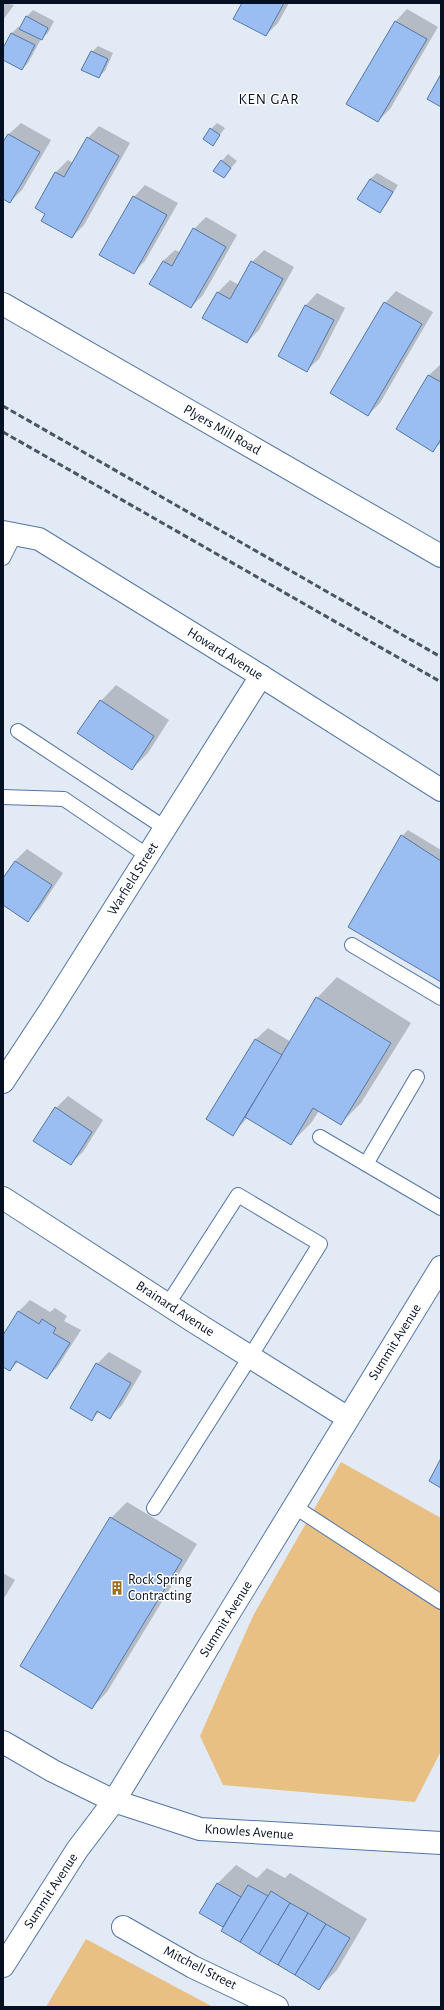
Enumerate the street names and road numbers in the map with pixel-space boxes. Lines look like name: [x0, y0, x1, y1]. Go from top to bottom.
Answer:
street label: Plyers Mill Road: [181, 402, 263, 458]
street label: Howard Avenue: [185, 625, 265, 683]
street label: Warfield Street: [105, 840, 161, 918]
street label: Brainard Avenue: [133, 1279, 217, 1339]
street label: Summit Avenue: [366, 1301, 424, 1383]
street label: Summit Avenue: [197, 1578, 255, 1660]
street label: Knowles Avenue: [204, 1822, 294, 1842]
street label: Summit Avenue: [21, 1851, 81, 1931]
street label: Mitchell Street: [161, 1944, 239, 1993]

